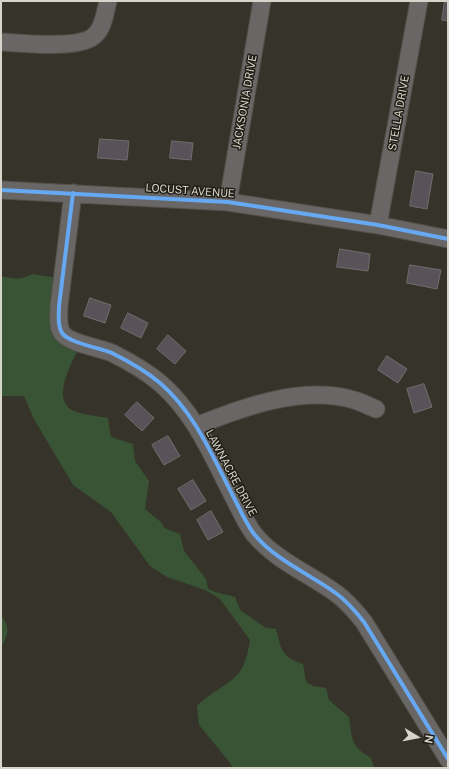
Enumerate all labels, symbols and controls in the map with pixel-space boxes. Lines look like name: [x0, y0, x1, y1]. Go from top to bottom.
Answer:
street label: JACKSONIA DRIVE: [230, 54, 260, 150]
street label: STELLA DRIVE: [386, 74, 412, 152]
street label: LOCUST AVENUE: [145, 181, 235, 201]
street label: LAWNACRE DRIVE: [203, 427, 259, 519]
north arrow: [397, 717, 437, 757]
text: N: [422, 734, 435, 744]

